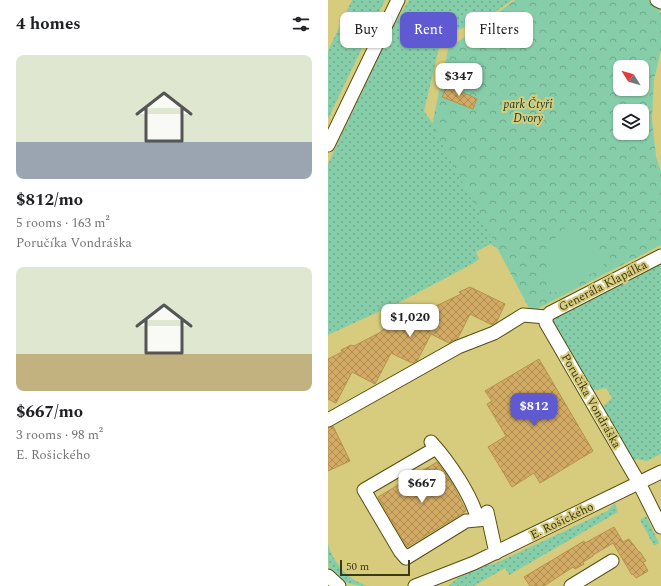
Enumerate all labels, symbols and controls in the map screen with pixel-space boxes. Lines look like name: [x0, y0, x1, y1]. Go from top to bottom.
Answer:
text: 4 homes: [16, 11, 81, 37]
chip: Buy: [340, 12, 392, 48]
chip: Rent: [400, 12, 457, 48]
chip: Filters: [465, 12, 533, 48]
icon: filters: [290, 13, 312, 35]
north arrow: [613, 60, 649, 96]
map controls: [613, 60, 649, 140]
pin: $347: [435, 63, 483, 97]
text: $347: [444, 66, 474, 86]
icon: home: [128, 81, 200, 153]
park label: park Čtyři Dvory: [502, 95, 553, 128]
button: layers: [613, 104, 649, 140]
text: $812/mo: [16, 187, 83, 213]
text: 5 rooms · 163 m²: [16, 213, 110, 233]
text: Poručíka Vondráška: [16, 233, 132, 253]
street label: Generála Klapálka: [555, 255, 651, 317]
icon: home: [128, 293, 200, 365]
pin: $1,020: [377, 304, 443, 338]
text: $1,020: [390, 307, 430, 327]
street label: Poručíka Vondráška: [556, 350, 626, 452]
pin: $812: [510, 393, 558, 427]
text: $812: [519, 396, 549, 416]
text: $667/mo: [16, 399, 83, 425]
text: 3 rooms · 98 m²: [16, 425, 103, 445]
text: E. Rošického: [16, 445, 90, 465]
pin: $667: [398, 470, 446, 504]
text: $667: [407, 473, 437, 493]
street label: E. Rošického: [527, 497, 597, 545]
scale bar: [340, 558, 410, 577]
text: 50 m: [346, 558, 369, 575]

